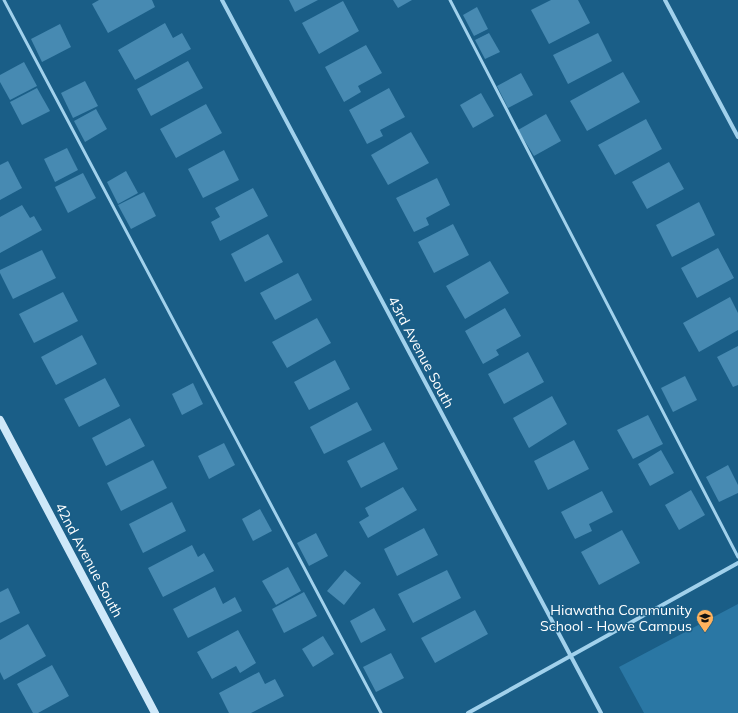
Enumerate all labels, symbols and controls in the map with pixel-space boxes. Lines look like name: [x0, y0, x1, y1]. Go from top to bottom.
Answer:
street label: 43rd Avenue South: [384, 293, 458, 411]
street label: 42nd Avenue South: [51, 500, 127, 620]
place label: Hiawatha Community School - Howe Campus: [540, 601, 693, 635]
school or university icon: Hiawatha Community School - Howe Campus: [695, 608, 715, 633]

